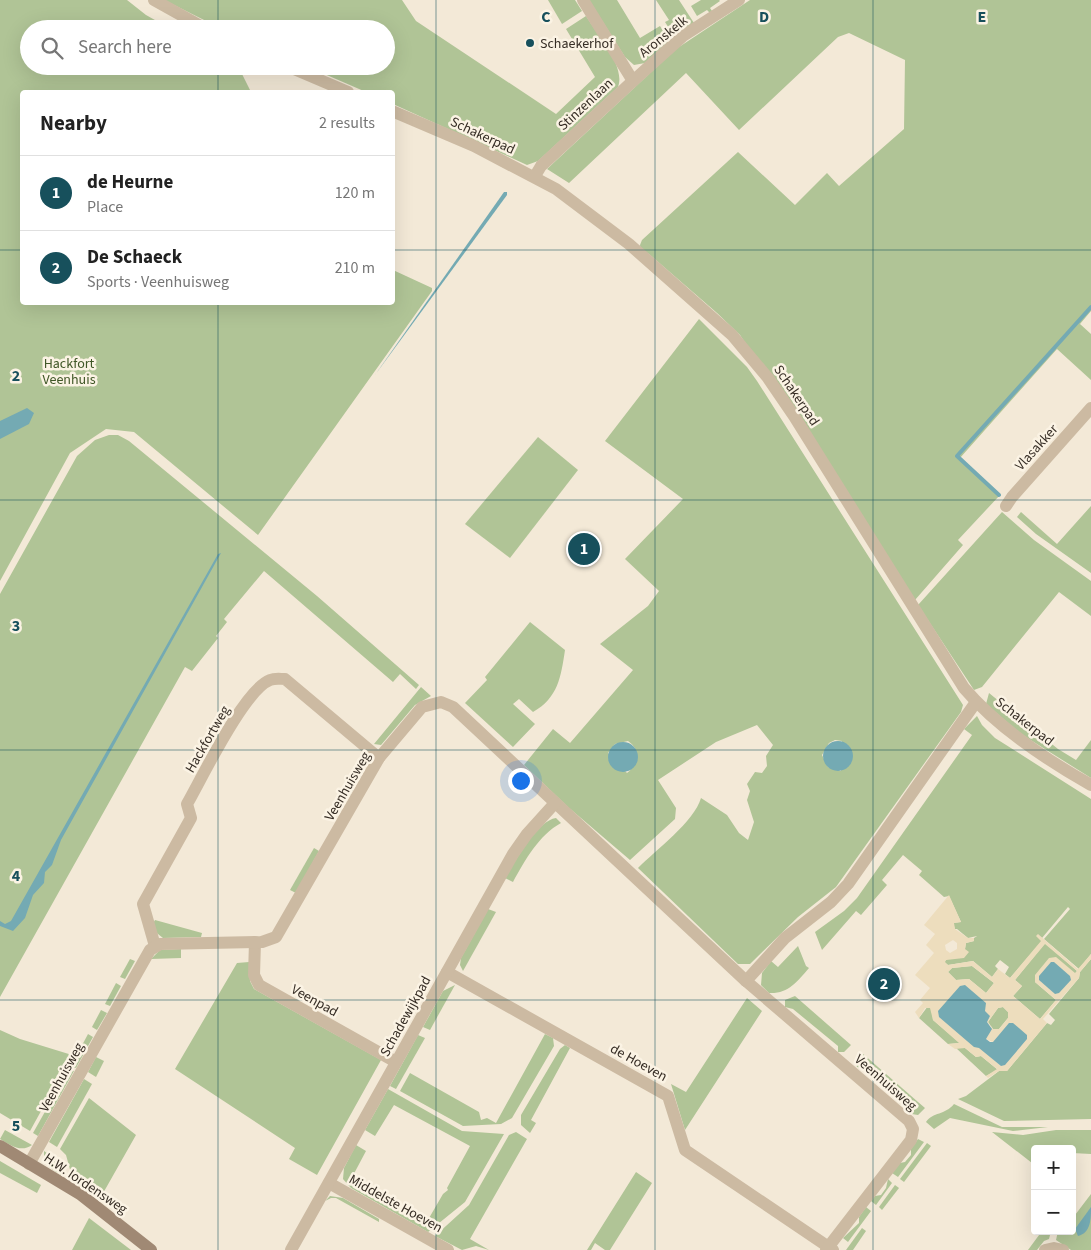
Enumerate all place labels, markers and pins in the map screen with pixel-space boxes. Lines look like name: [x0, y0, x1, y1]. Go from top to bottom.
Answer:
place label: Schaekerhof: [540, 34, 614, 54]
marker: Schaekerhof: [524, 37, 536, 49]
pin: 1: [568, 530, 600, 568]
pin: 2: [868, 965, 900, 1003]

